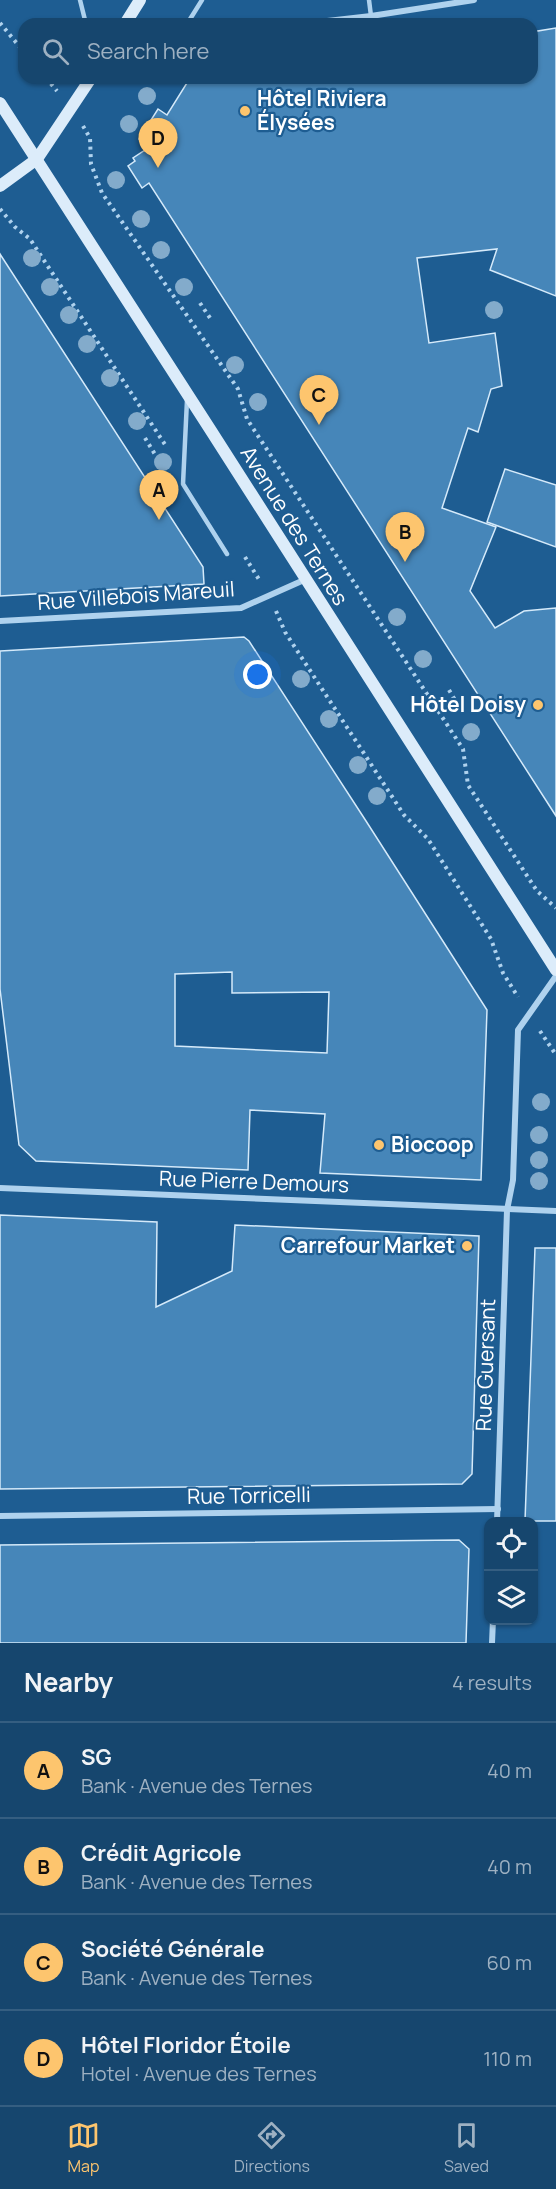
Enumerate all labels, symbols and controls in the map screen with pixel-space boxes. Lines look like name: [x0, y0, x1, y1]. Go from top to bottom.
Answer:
search box: [18, 18, 538, 84]
icon: search: [39, 35, 72, 68]
text: Search here: [87, 36, 209, 66]
place label: Hôtel Riviera Élysées: [257, 84, 387, 136]
marker: Hôtel Riviera Élysées: [238, 104, 252, 118]
pin: D: [138, 118, 178, 168]
pin: C: [300, 376, 338, 425]
street label: Avenue des Ternes: [235, 441, 355, 610]
pin: A: [140, 470, 178, 520]
pin: B: [386, 512, 424, 562]
street label: Rue Villebois Mareuil: [36, 574, 235, 616]
your location: [243, 660, 272, 689]
place label: Hôtel Doisy: [410, 690, 526, 718]
marker: Hôtel Doisy: [531, 698, 545, 712]
place label: Biocoop: [391, 1130, 474, 1158]
marker: Biocoop: [372, 1138, 386, 1152]
street label: Rue Pierre Demours: [158, 1164, 350, 1198]
place label: Carrefour Market: [281, 1231, 455, 1259]
marker: Carrefour Market: [460, 1239, 474, 1253]
street label: Rue Guersant: [469, 1298, 501, 1432]
street label: Rue Torricelli: [187, 1480, 311, 1510]
map controls: [484, 1517, 538, 1625]
button: locate: [484, 1517, 538, 1571]
button: layers: [484, 1571, 538, 1625]
text: Nearby: [24, 1664, 113, 1700]
text: 4 results: [452, 1669, 532, 1696]
text: SG: [81, 1742, 112, 1772]
text: A: [37, 1757, 50, 1784]
text: 40 m: [487, 1757, 532, 1784]
text: Bank · Avenue des Ternes: [81, 1772, 312, 1799]
text: Crédit Agricole: [81, 1838, 242, 1868]
text: B: [37, 1853, 50, 1880]
text: 40 m: [487, 1853, 532, 1880]
text: Bank · Avenue des Ternes: [81, 1868, 312, 1895]
text: Société Générale: [81, 1934, 265, 1964]
text: C: [36, 1949, 51, 1976]
text: 60 m: [486, 1949, 532, 1976]
text: Bank · Avenue des Ternes: [81, 1964, 312, 1991]
text: Hôtel Floridor Étoile: [81, 2030, 291, 2060]
text: D: [36, 2045, 51, 2072]
text: 110 m: [483, 2045, 532, 2072]
text: Hotel · Avenue des Ternes: [81, 2060, 317, 2087]
tab: Map: [67, 2119, 100, 2177]
tab: Directions: [234, 2119, 310, 2177]
tab: Saved: [444, 2119, 489, 2177]

